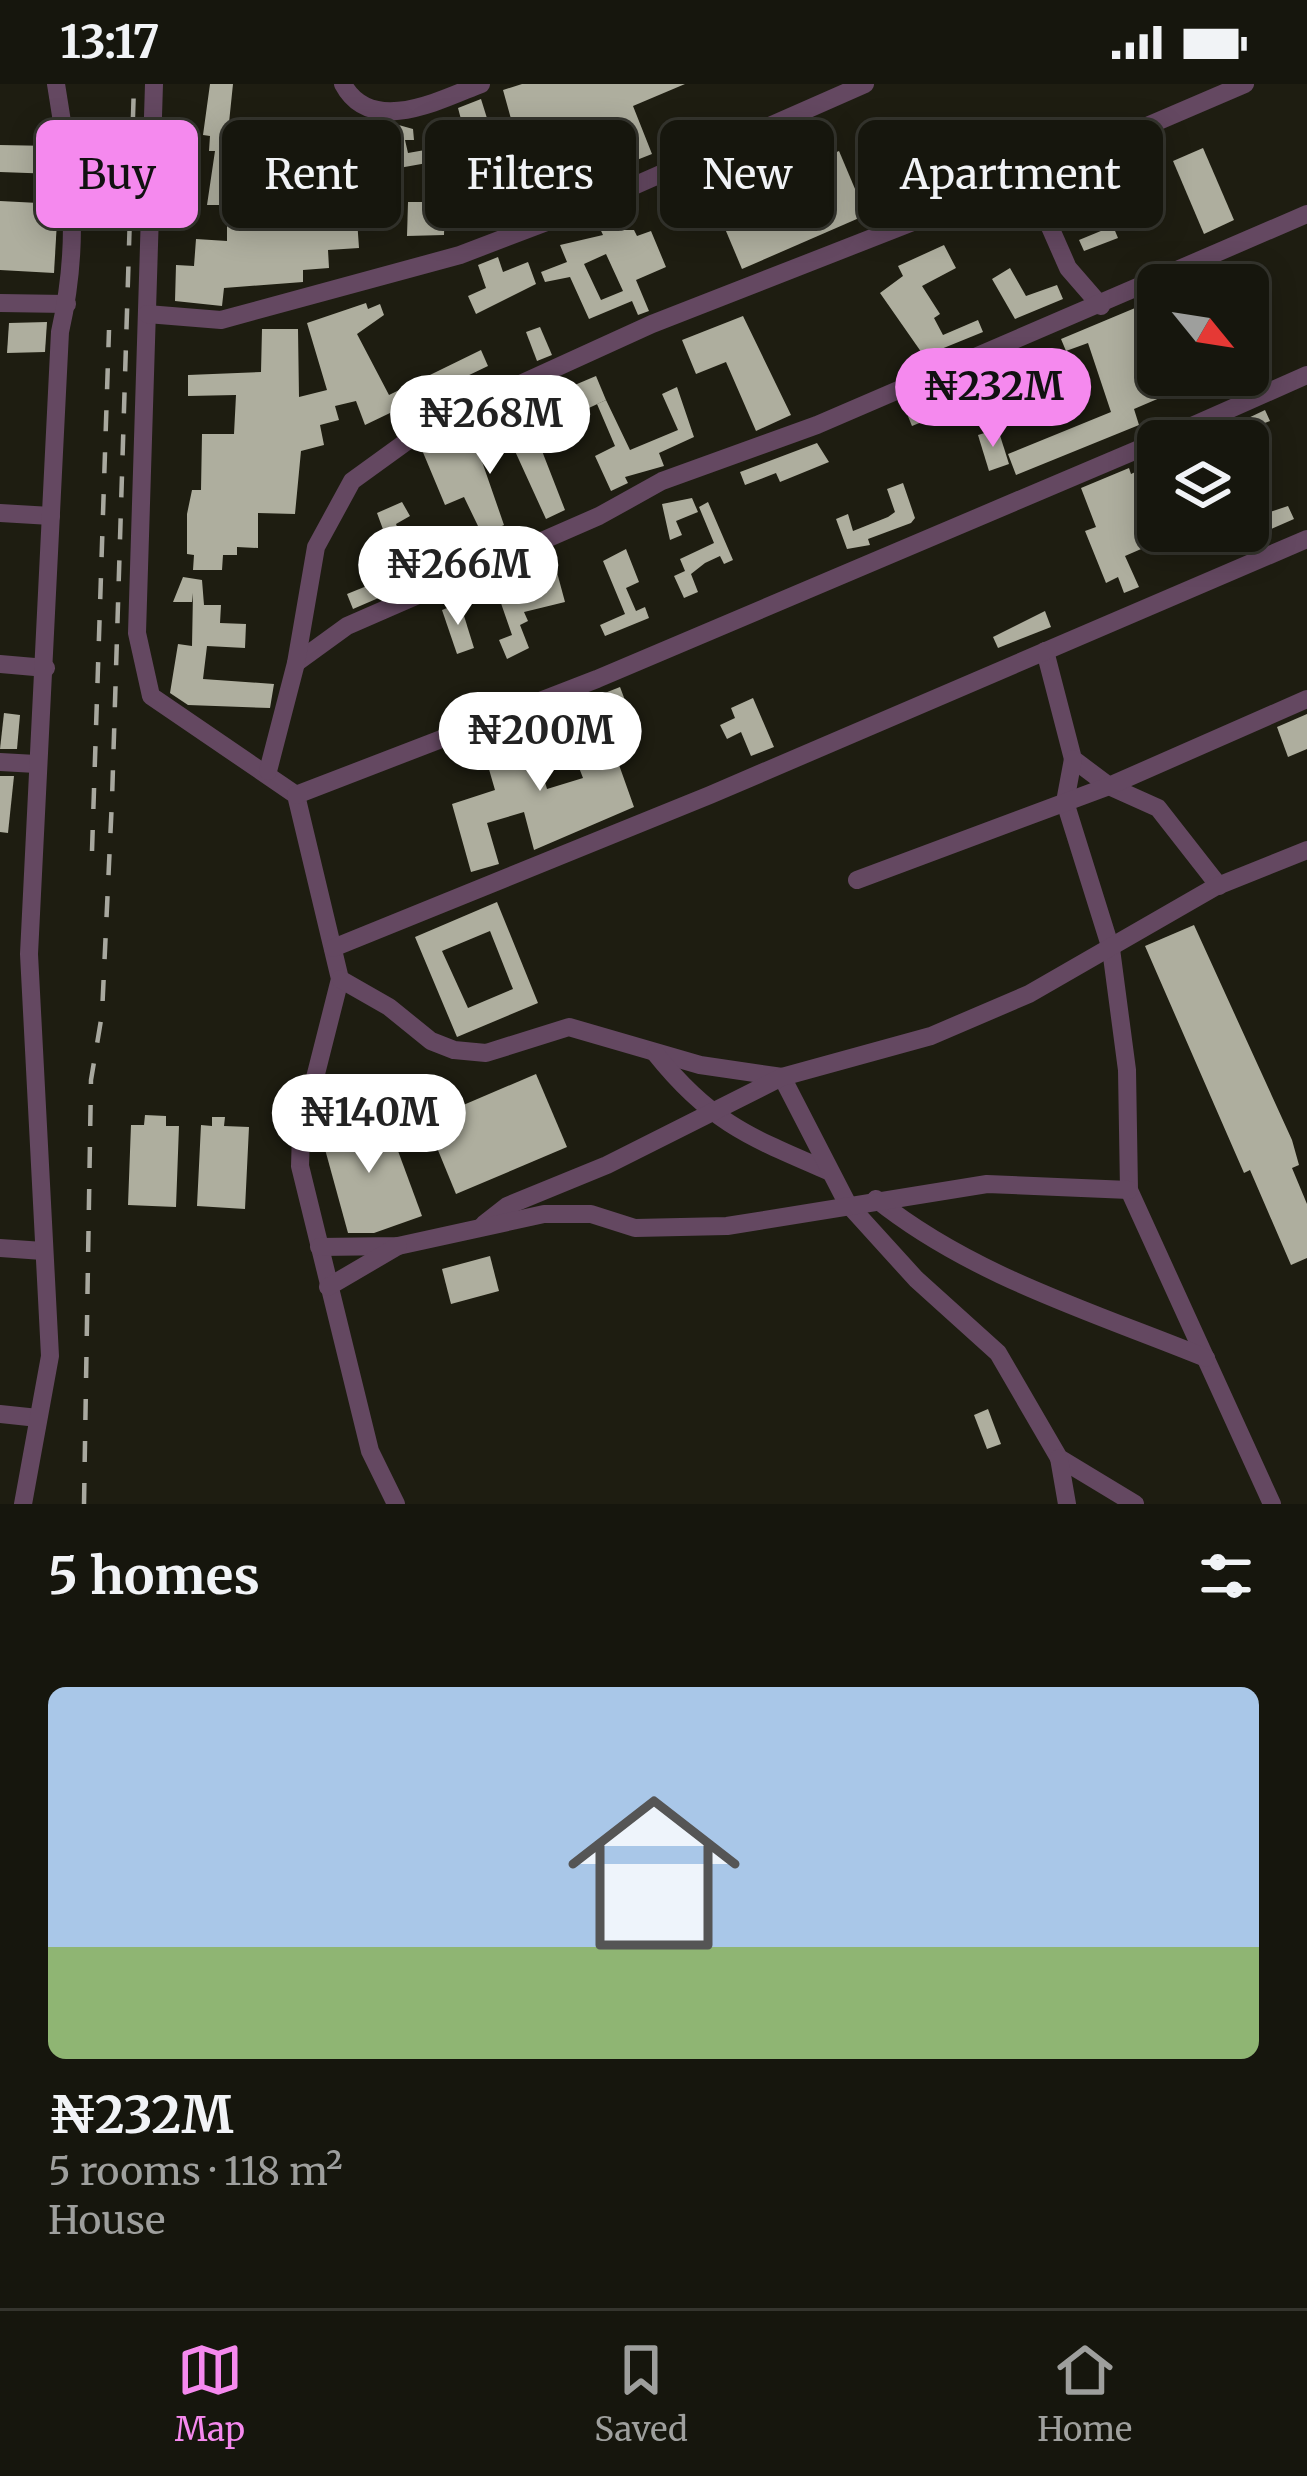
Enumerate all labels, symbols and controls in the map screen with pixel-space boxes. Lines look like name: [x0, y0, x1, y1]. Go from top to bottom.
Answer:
text: 13:17: [60, 14, 159, 70]
chip: Buy: [36, 120, 198, 228]
chip: Rent: [222, 120, 401, 228]
chip: Filters: [425, 120, 636, 228]
chip: New: [660, 120, 834, 228]
chip: Apartment: [858, 120, 1163, 228]
north arrow: [1137, 264, 1269, 396]
map controls: [1137, 264, 1269, 552]
pin: ₦232M: [909, 348, 1077, 450]
text: ₦232M: [922, 362, 1064, 411]
pin: ₦268M: [406, 375, 574, 477]
text: ₦268M: [417, 389, 563, 438]
button: layers: [1137, 420, 1269, 552]
pin: ₦266M: [374, 526, 542, 628]
text: ₦266M: [385, 540, 531, 589]
pin: ₦200M: [456, 692, 624, 794]
text: ₦200M: [466, 706, 614, 755]
pin: ₦140M: [285, 1074, 453, 1176]
text: ₦140M: [299, 1088, 439, 1137]
icon: filters: [1193, 1543, 1259, 1609]
text: 5 homes: [48, 1544, 260, 1608]
icon: home: [546, 1765, 762, 1981]
text: ₦232M: [48, 2083, 233, 2147]
text: 5 rooms · 118 m²: [48, 2147, 343, 2196]
text: House: [48, 2196, 165, 2245]
tab: Map: [175, 2337, 245, 2450]
tab: Saved: [594, 2337, 688, 2450]
tab: Home: [1037, 2337, 1132, 2450]

